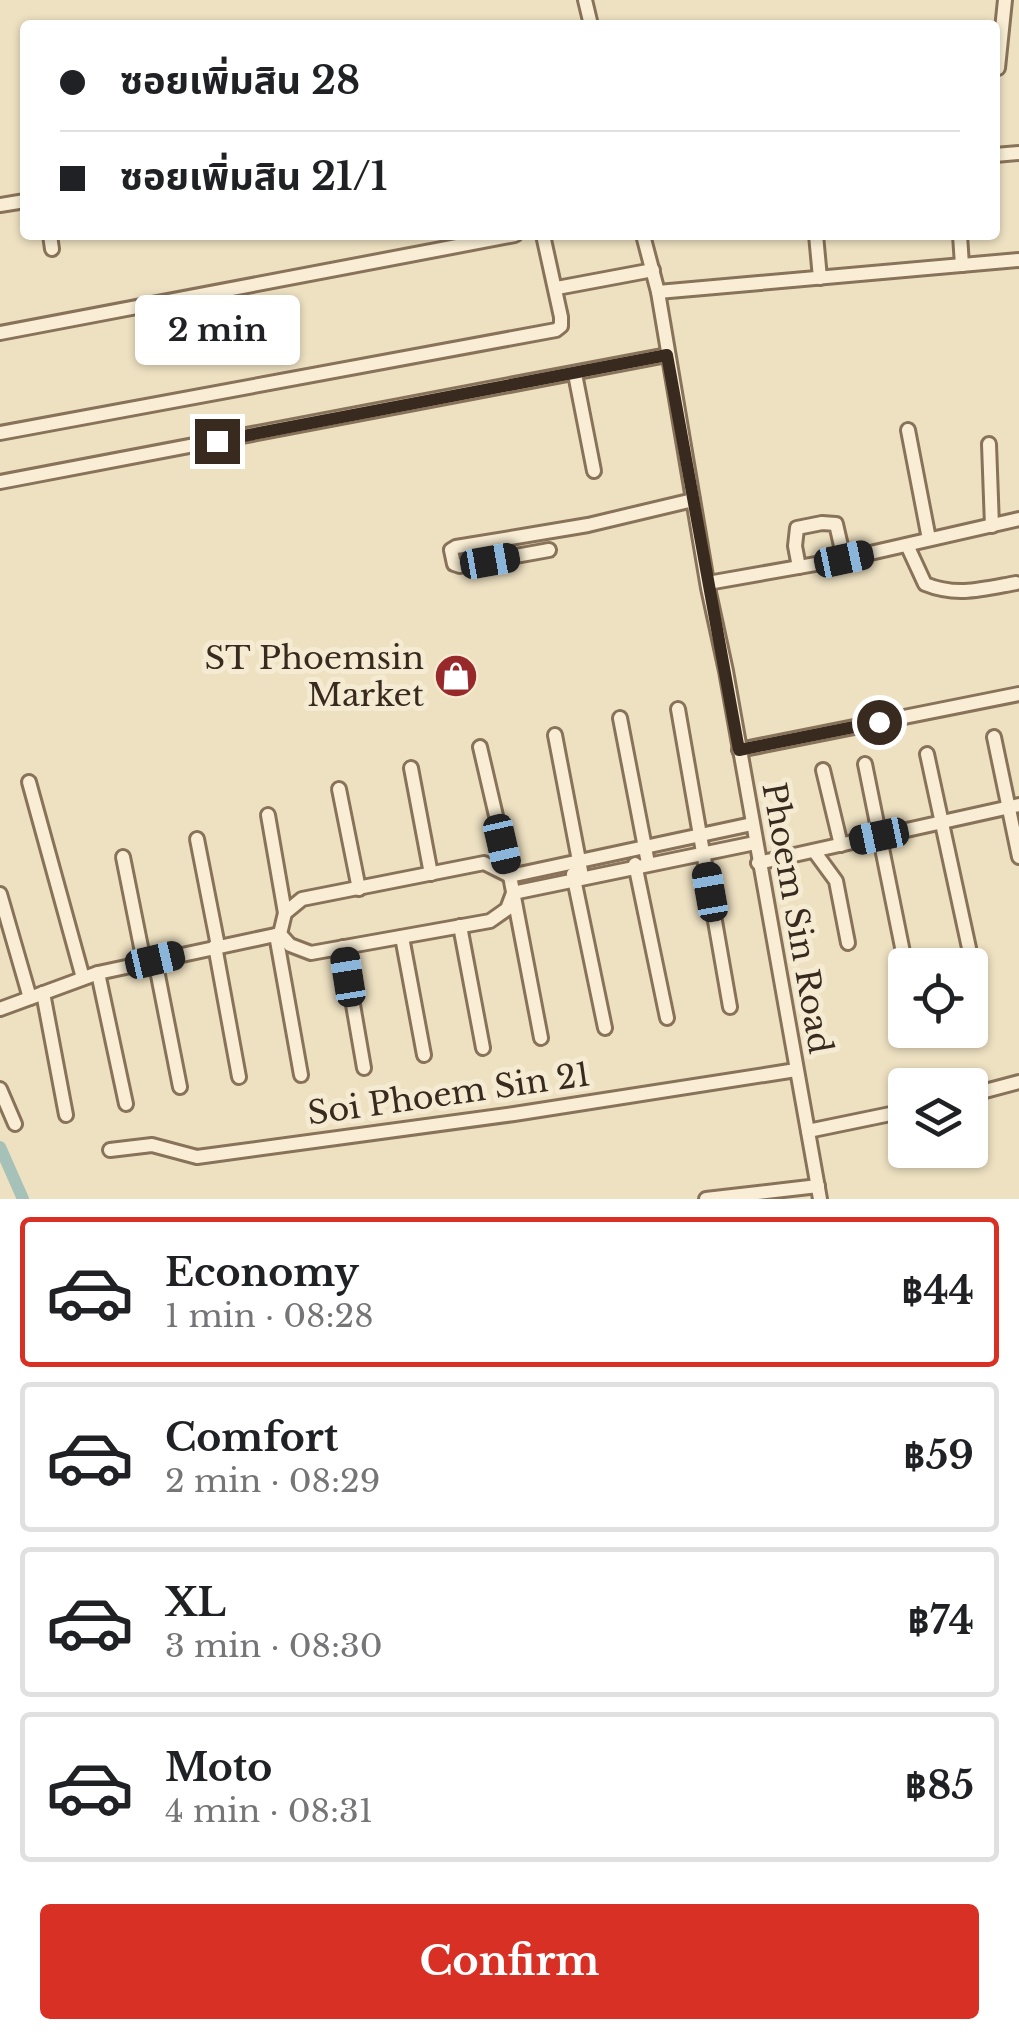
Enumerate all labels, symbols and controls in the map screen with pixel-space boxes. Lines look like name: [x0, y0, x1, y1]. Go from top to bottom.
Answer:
text: ซอยเพิ่มสิน 28: [120, 57, 360, 104]
text: ซอยเพิ่มสิน 21/1: [120, 153, 387, 200]
callout: 2 min: [134, 296, 300, 366]
text: 2 min: [168, 310, 267, 350]
route end: [195, 419, 240, 464]
car: [812, 538, 876, 580]
car: [458, 541, 522, 581]
place label: ST Phoemsin Market: [205, 638, 424, 715]
shop icon: ST Phoemsin Market: [433, 653, 479, 699]
route start: [857, 700, 902, 745]
street label: Phoem Sin Road: [753, 779, 841, 1057]
car: [481, 811, 523, 877]
car: [847, 815, 911, 857]
car: [690, 860, 730, 924]
car: [122, 939, 188, 981]
car: [328, 945, 368, 1009]
map controls: [888, 948, 988, 1168]
button: locate: [888, 948, 988, 1048]
street label: Soi Phoem Sin 21: [305, 1054, 593, 1134]
button: layers: [888, 1068, 988, 1168]
icon: car: [45, 1247, 135, 1337]
text: Economy: [165, 1249, 359, 1296]
text: ฿44: [901, 1267, 974, 1314]
text: 1 min · 08:28: [165, 1296, 374, 1336]
icon: car: [45, 1412, 135, 1502]
text: Comfort: [165, 1414, 338, 1461]
text: ฿59: [904, 1432, 974, 1479]
text: 2 min · 08:29: [165, 1461, 380, 1501]
icon: car: [45, 1577, 135, 1667]
text: XL: [165, 1579, 226, 1626]
text: ฿74: [908, 1597, 974, 1644]
text: 3 min · 08:30: [165, 1626, 383, 1666]
icon: car: [45, 1742, 135, 1832]
text: Moto: [165, 1744, 272, 1791]
text: ฿85: [905, 1762, 974, 1809]
text: 4 min · 08:31: [165, 1791, 373, 1831]
button: Confirm: [40, 1904, 979, 2019]

